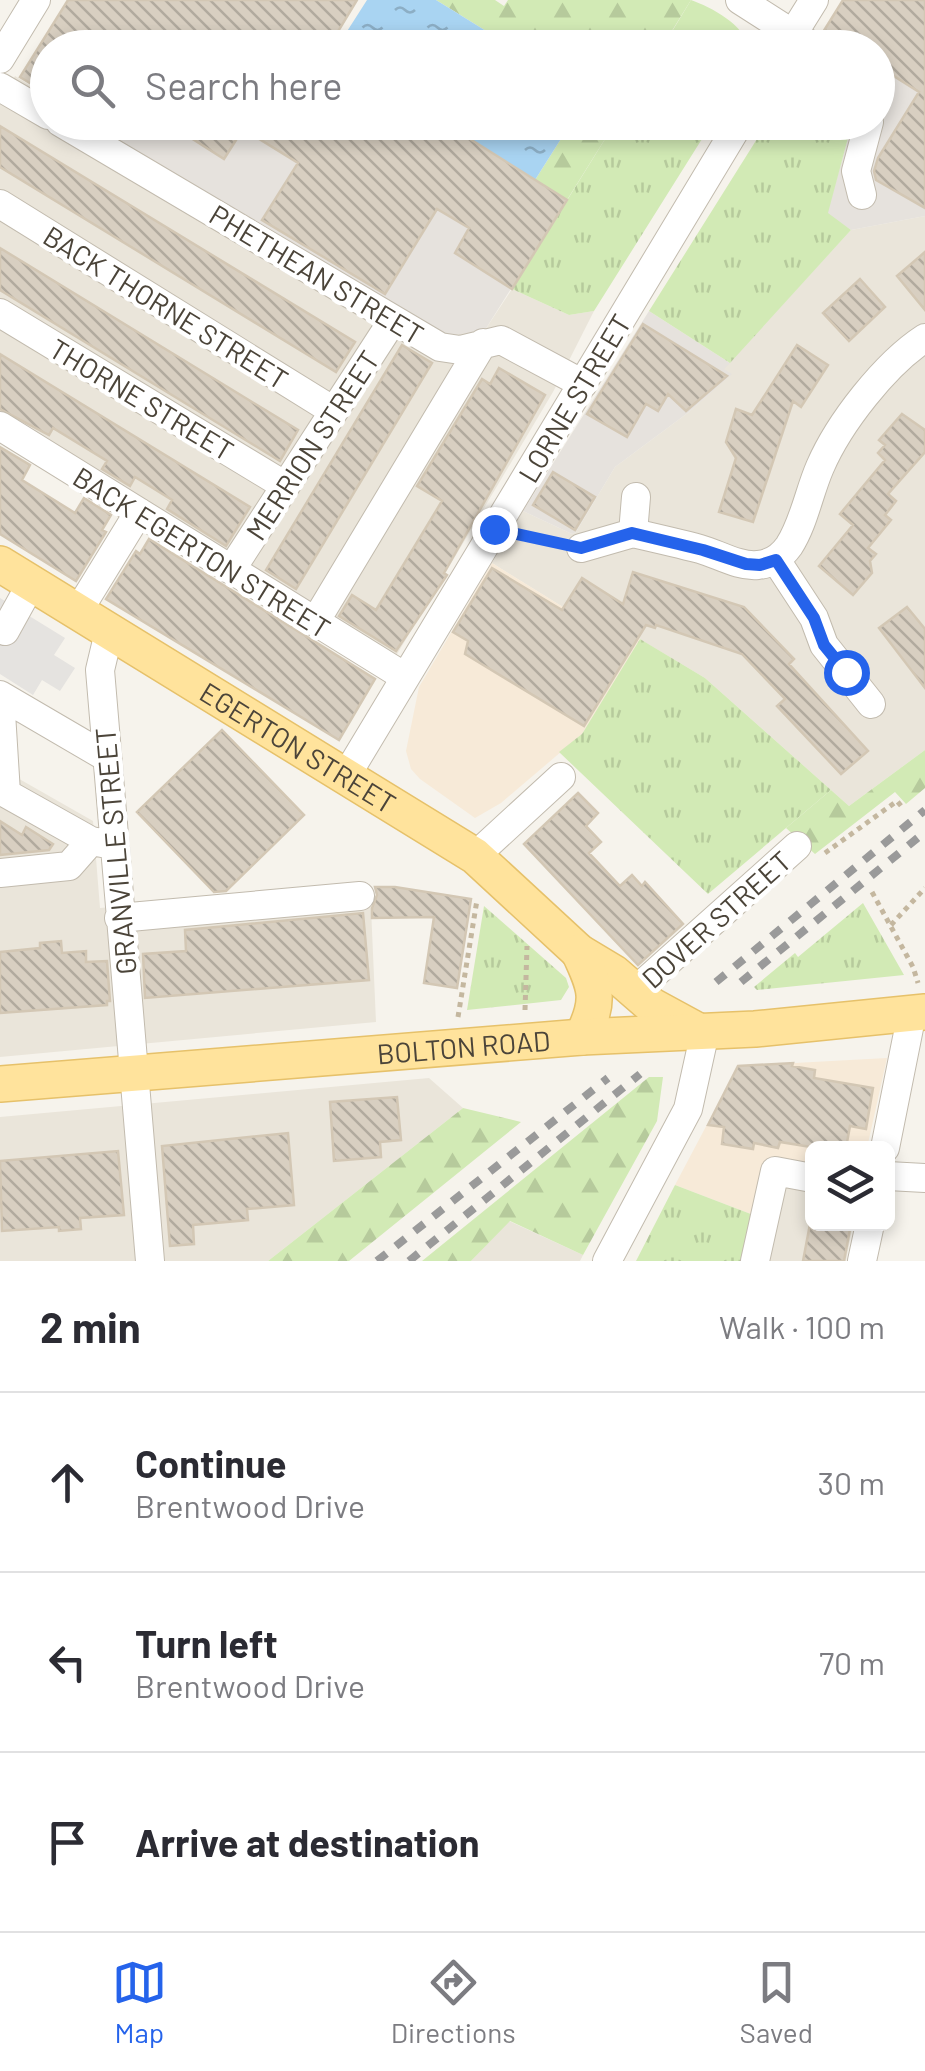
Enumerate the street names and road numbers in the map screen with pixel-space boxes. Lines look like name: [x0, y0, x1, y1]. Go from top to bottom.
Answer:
street label: PHETHEAN STREET: [204, 197, 430, 351]
street label: BACK THORNE STREET: [38, 218, 294, 396]
street label: LORNE STREET: [510, 308, 638, 488]
street label: THORNE STREET: [44, 331, 240, 467]
street label: MERRION STREET: [238, 344, 386, 546]
street label: BACK EGERTON STREET: [67, 459, 337, 645]
street label: EGERTON STREET: [194, 674, 402, 820]
street label: GRANVILLE STREET: [87, 726, 143, 976]
street label: DOVER STREET: [634, 843, 798, 995]
street label: BOLTON ROAD: [376, 1023, 551, 1071]

